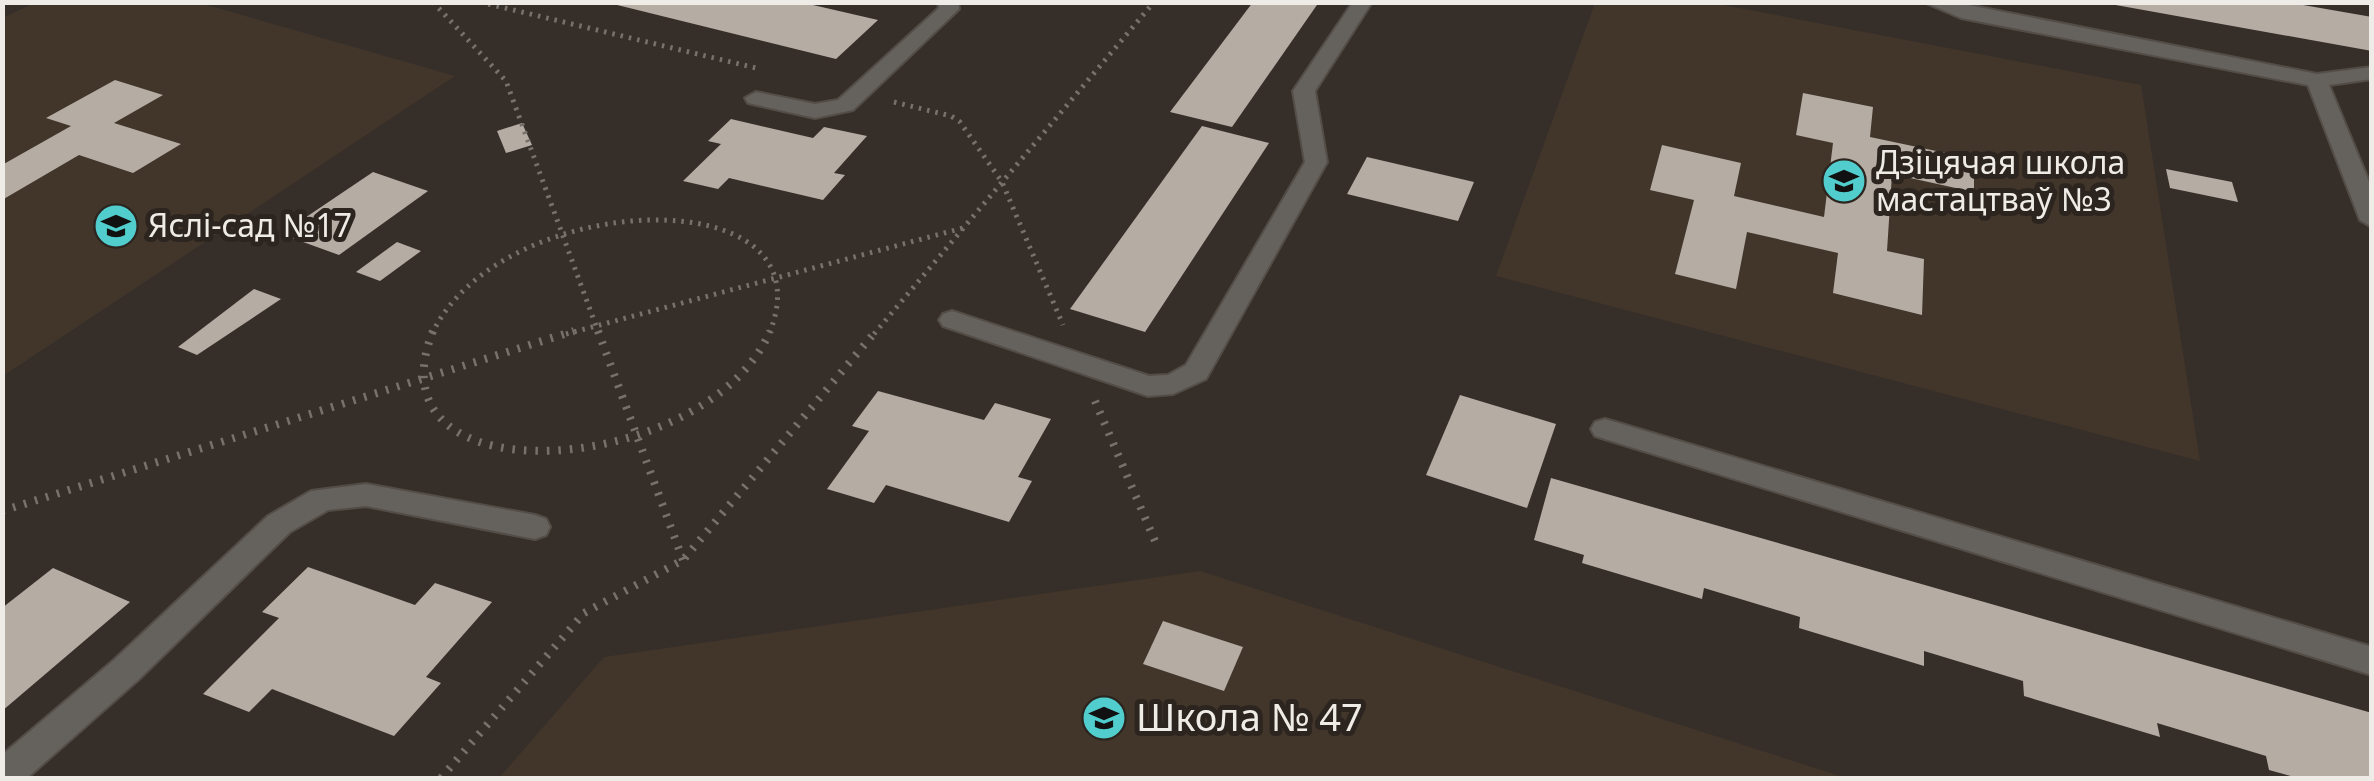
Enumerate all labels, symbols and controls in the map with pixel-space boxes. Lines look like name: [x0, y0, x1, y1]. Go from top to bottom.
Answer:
place label: Дзіцячая школа мастацтваў №3: [1876, 140, 2125, 220]
school or university icon: Дзіцячая школа мастацтваў №3: [1821, 158, 1867, 204]
school or university icon: Яслі-сад №17: [93, 203, 139, 249]
place label: Яслі-сад №17: [148, 203, 352, 246]
place label: Школа № 47: [1136, 690, 1363, 742]
school or university icon: Школа № 47: [1081, 695, 1127, 741]

